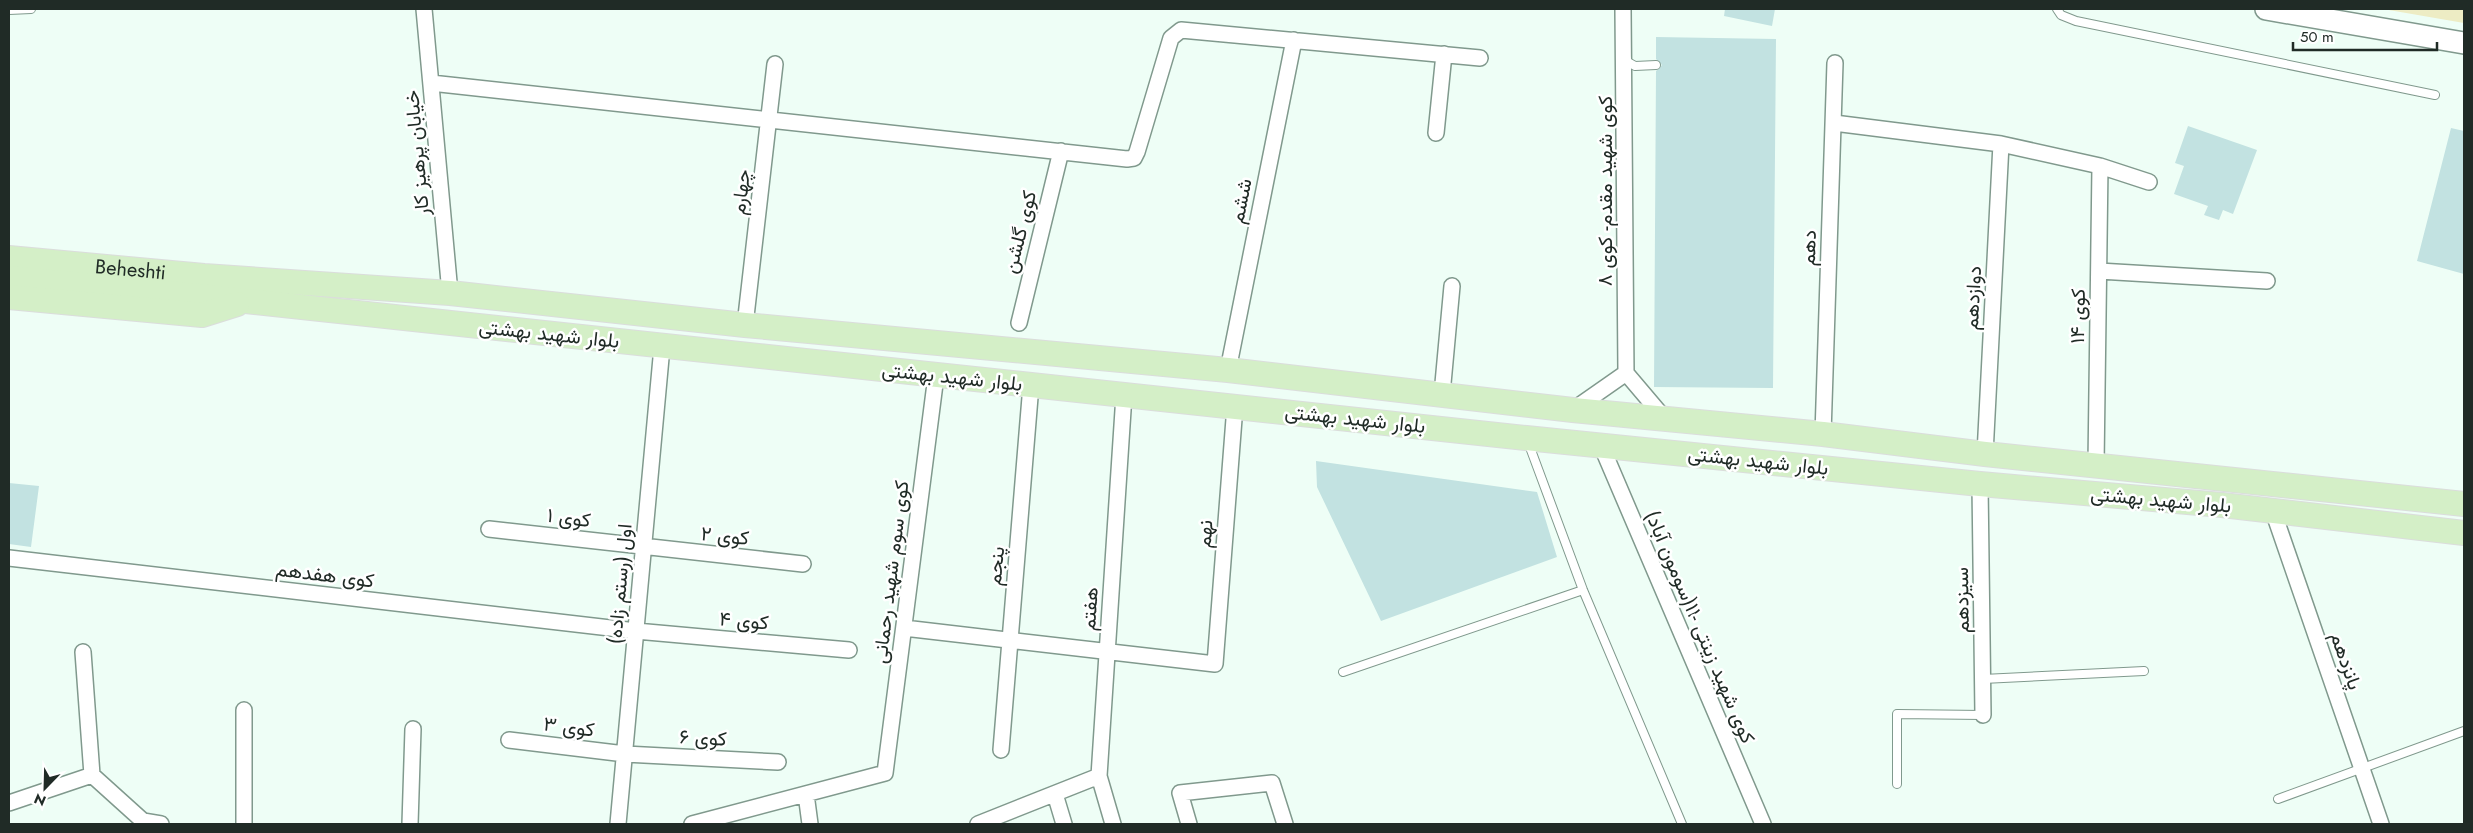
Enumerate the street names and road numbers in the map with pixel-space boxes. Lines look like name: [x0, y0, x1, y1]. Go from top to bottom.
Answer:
street label: خیابان پرهیز کار: [397, 89, 437, 218]
street label: کوی شهید مقدم- کوی ۸: [1591, 96, 1620, 286]
street label: چهارم: [724, 168, 758, 216]
street label: ششم: [1222, 176, 1260, 226]
street label: کوی گلشن: [996, 187, 1044, 276]
street label: دهم: [1794, 229, 1824, 267]
street label: Beheshti: [94, 252, 167, 287]
street label: دوازدهم: [1957, 265, 1989, 331]
street label: کوی ۱۴: [2063, 288, 2093, 344]
street label: بلوار شهید بهشتی: [477, 312, 621, 356]
street label: بلوار شهید بهشتی: [880, 355, 1024, 399]
street label: بلوار شهید بهشتی: [1283, 397, 1427, 441]
street label: بلوار شهید بهشتی: [1686, 439, 1830, 483]
street label: کوی سوم شهید رحمانی: [865, 479, 917, 665]
street label: بلوار شهید بهشتی: [2089, 479, 2233, 521]
street label: کوی ۱: [546, 501, 593, 535]
street label: کوی شهید زینتی -۱۱(سومون آباد): [1638, 506, 1762, 748]
street label: کوی ۲: [699, 519, 751, 553]
street label: نهم: [1190, 519, 1220, 549]
street label: اول (رستم زاده): [600, 523, 640, 645]
street label: پنجم: [980, 545, 1012, 587]
street label: کوی هفدهم: [274, 555, 376, 595]
street label: سیزدهم: [1947, 567, 1977, 633]
street label: هفتم: [1074, 586, 1106, 632]
street label: کوی ۴: [718, 604, 770, 638]
street label: پانزدهم: [2323, 628, 2369, 694]
street label: کوی ۳: [542, 709, 596, 745]
street label: کوی ۶: [678, 722, 728, 754]

